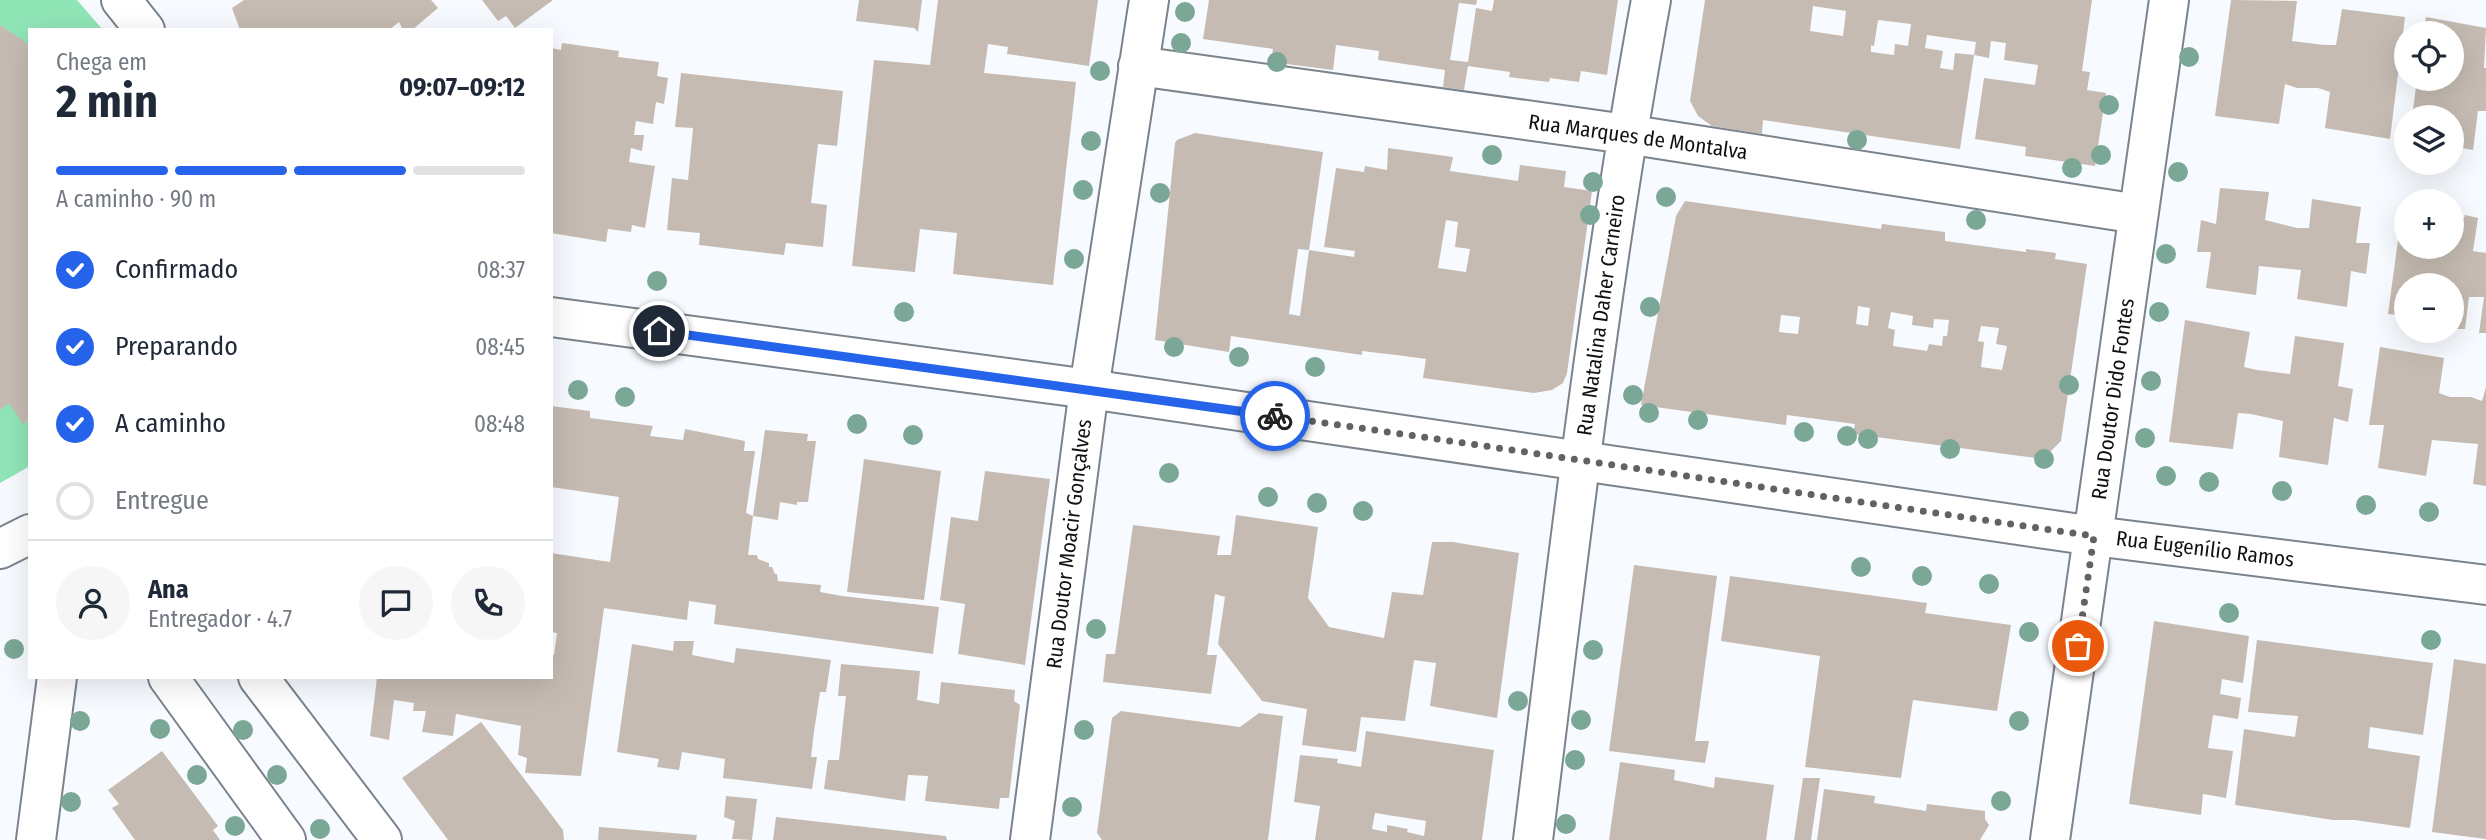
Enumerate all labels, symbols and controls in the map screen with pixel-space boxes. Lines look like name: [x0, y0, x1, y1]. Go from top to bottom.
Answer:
map controls: [2394, 21, 2464, 343]
button: locate: [2394, 21, 2464, 91]
text: Chega em: [56, 48, 147, 76]
text: 09:07–09:12: [399, 72, 525, 103]
text: 2 min: [56, 74, 158, 129]
button: layers: [2394, 105, 2464, 175]
street label: Rua Marques de Montalva: [1527, 109, 1749, 165]
text: A caminho · 90 m: [56, 185, 216, 213]
button: +: [2394, 189, 2464, 259]
street label: Rua Natalina Daher Carneiro: [1571, 193, 1631, 437]
icon: check: [56, 251, 94, 289]
text: Confirmado: [115, 254, 238, 285]
text: 08:37: [477, 256, 525, 284]
button: −: [2394, 273, 2464, 343]
street label: Rua Doutor Dido Fontes: [2086, 297, 2140, 501]
pin: [629, 301, 689, 361]
icon: home: [640, 312, 678, 350]
icon: check: [56, 328, 94, 366]
text: Preparando: [115, 331, 238, 362]
text: 08:45: [475, 333, 525, 361]
courier: [1240, 381, 1310, 451]
icon: bike: [1256, 397, 1294, 435]
icon: check: [56, 405, 94, 443]
text: A caminho: [115, 408, 226, 439]
text: 08:48: [474, 410, 525, 438]
street label: Rua Doutor Moacir Gonçalves: [1041, 418, 1097, 670]
text: Entregue: [115, 485, 209, 516]
street label: Rua Eugenílio Ramos: [2115, 525, 2296, 573]
button: person: [56, 566, 130, 640]
button: chat: [359, 566, 433, 640]
button: phone: [451, 566, 525, 640]
text: Ana: [148, 574, 189, 605]
text: Entregador · 4.7: [148, 605, 292, 633]
pin: [2048, 616, 2108, 676]
icon: bag: [2059, 627, 2097, 665]

